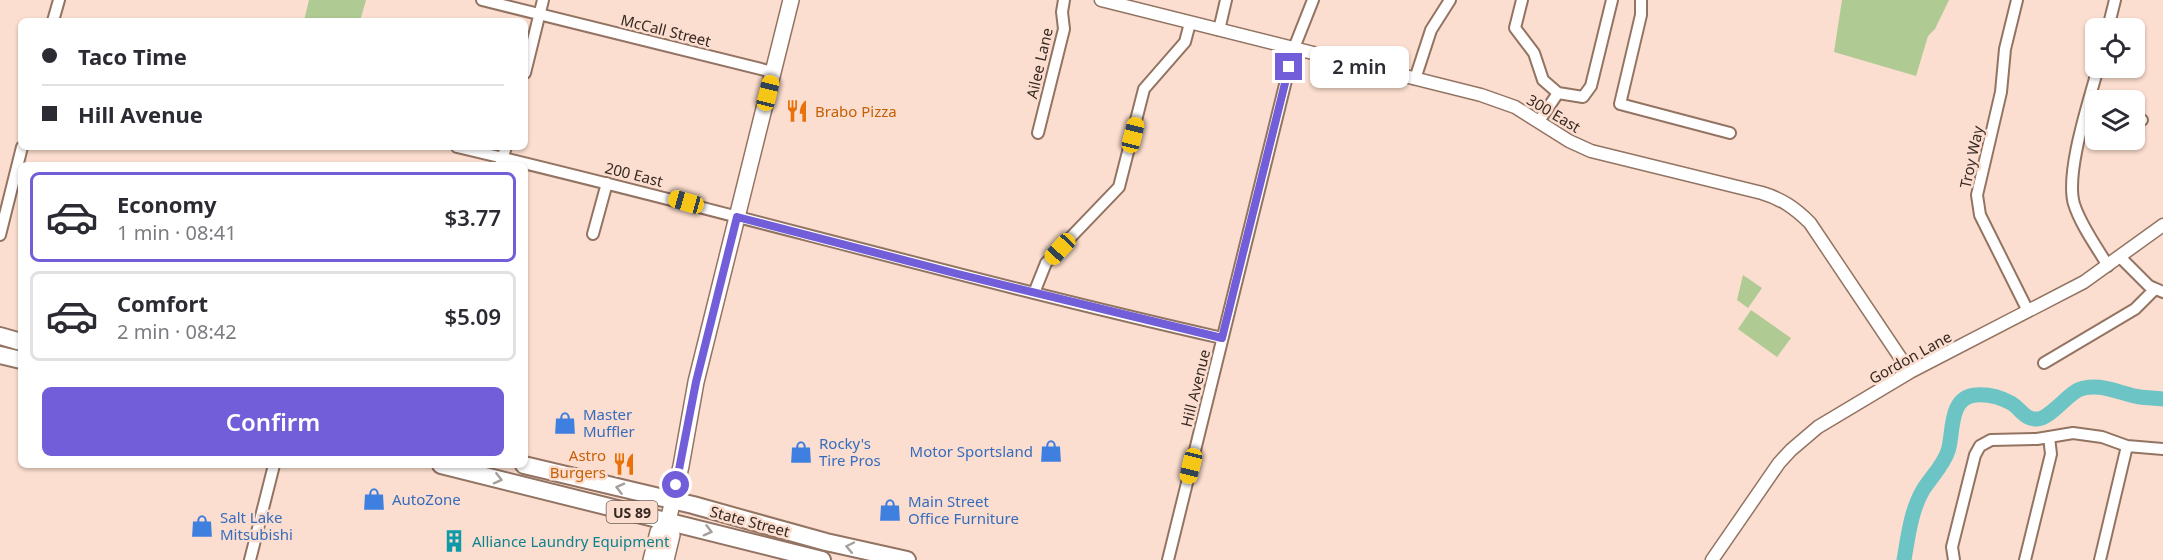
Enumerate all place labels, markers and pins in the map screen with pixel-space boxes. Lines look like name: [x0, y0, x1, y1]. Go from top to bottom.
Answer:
restaurant icon: Brabo Pizza: [784, 98, 810, 124]
place label: Brabo Pizza: [815, 101, 897, 121]
place label: Master Muffler: [583, 404, 635, 441]
shop icon: Master Muffler: [552, 410, 578, 436]
place label: Rocky's Tire Pros: [819, 433, 881, 470]
shop icon: Motor Sportsland: [1038, 438, 1064, 464]
shop icon: Rocky's Tire Pros: [788, 439, 814, 465]
place label: Motor Sportsland: [910, 441, 1033, 461]
place label: Astro Burgers: [550, 445, 606, 482]
restaurant icon: Astro Burgers: [611, 451, 637, 477]
shop icon: AutoZone: [361, 486, 387, 512]
place label: AutoZone: [392, 489, 461, 509]
place label: Main Street Office Furniture: [908, 491, 1019, 528]
shop icon: Main Street Office Furniture: [877, 497, 903, 523]
place label: Salt Lake Mitsubishi: [220, 507, 293, 544]
shop icon: Salt Lake Mitsubishi: [189, 513, 215, 539]
building icon: Alliance Laundry Equipment: [441, 528, 467, 554]
place label: Alliance Laundry Equipment: [472, 531, 670, 551]

